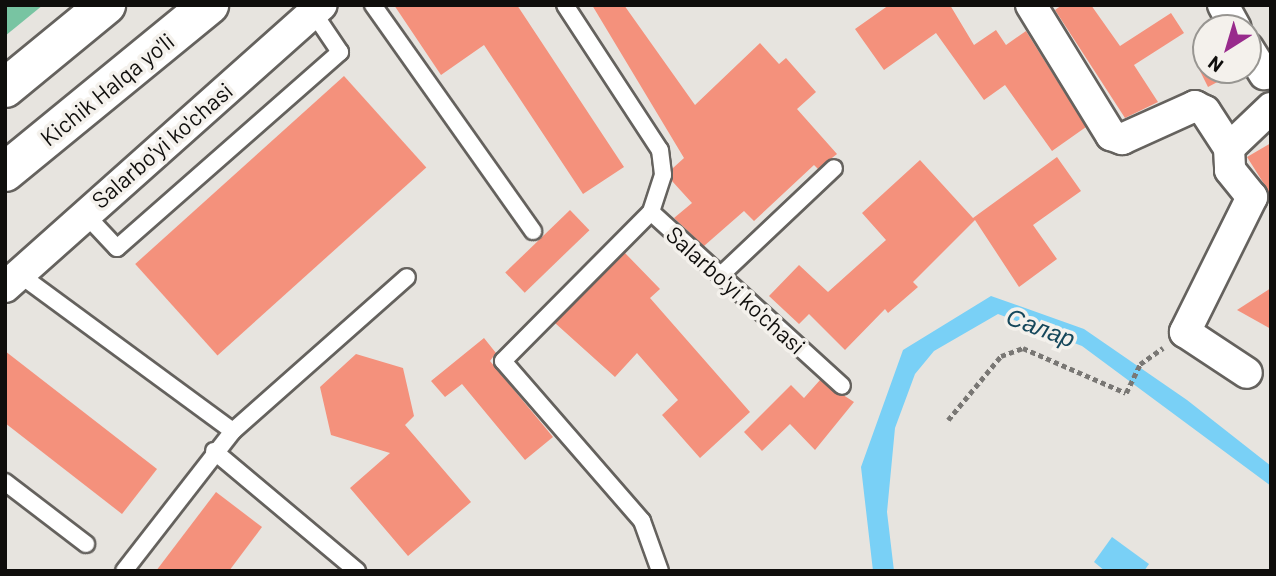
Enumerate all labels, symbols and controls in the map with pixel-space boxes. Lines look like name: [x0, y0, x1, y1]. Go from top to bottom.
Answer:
north arrow: [1192, 14, 1262, 84]
street label: Kichik Halqa yo'li: [35, 27, 179, 151]
text: N: [1203, 52, 1227, 78]
street label: Salarbo'yi ko'chasi: [86, 76, 238, 214]
street label: Salarbo'yi ko'chasi: [661, 220, 811, 360]
water label: Салар: [1003, 301, 1079, 353]

